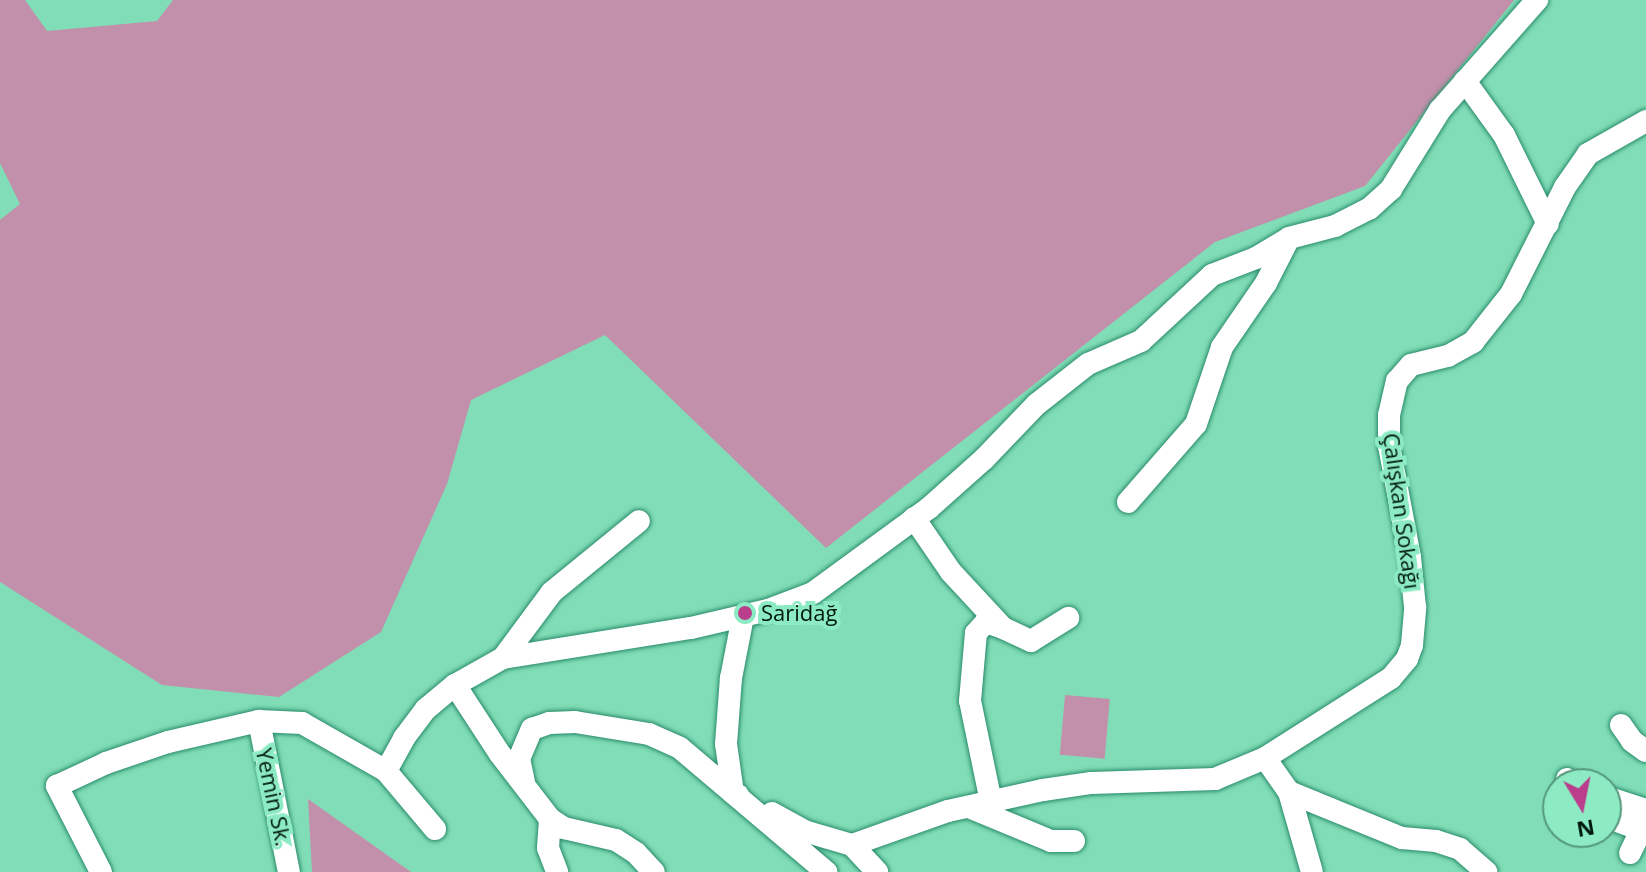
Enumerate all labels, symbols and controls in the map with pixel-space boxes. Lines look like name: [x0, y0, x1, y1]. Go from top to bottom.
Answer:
street label: Çalışkan Sokağı: [1378, 431, 1426, 591]
place label: Saridağ: [761, 600, 837, 626]
marker: Saridağ: [736, 604, 754, 622]
street label: Yemin Sk.: [251, 746, 297, 848]
north arrow: [1542, 768, 1622, 848]
text: N: [1574, 813, 1597, 846]

